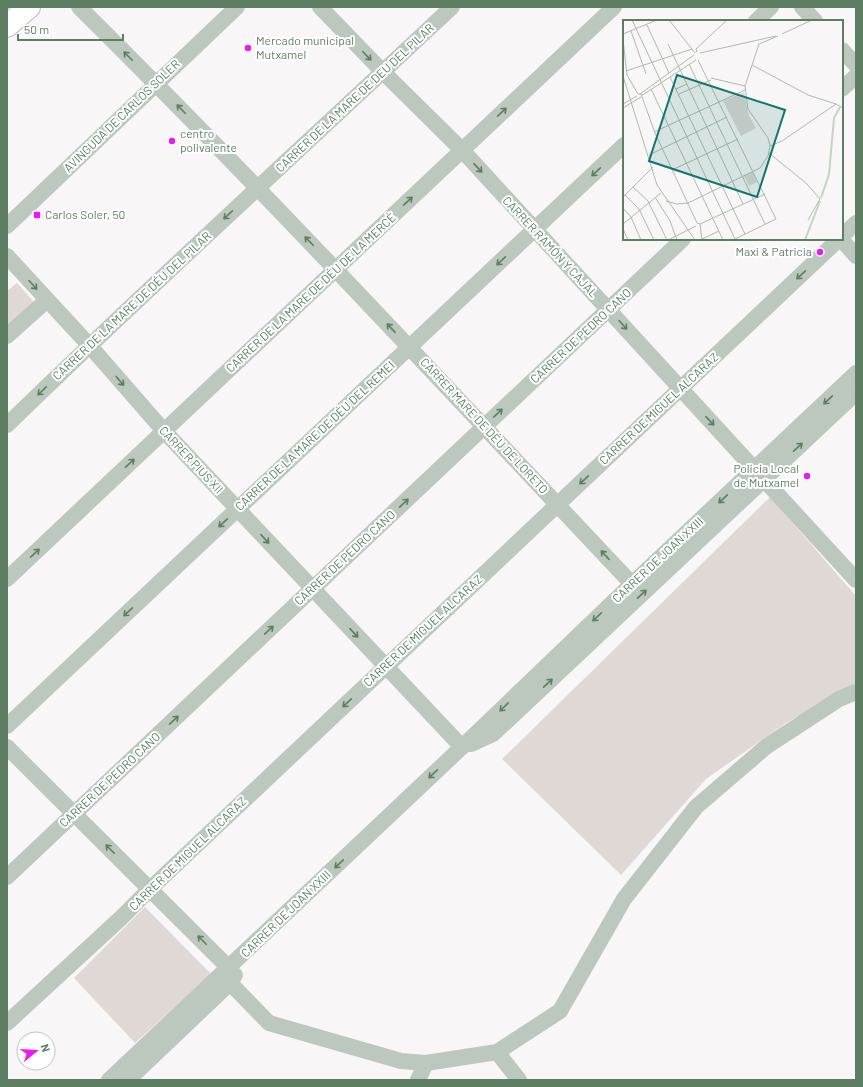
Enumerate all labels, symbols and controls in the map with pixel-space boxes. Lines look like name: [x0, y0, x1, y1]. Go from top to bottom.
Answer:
scale bar: [18, 16, 123, 42]
street label: CARRER DE LA MARE DE DEU DEL PILAR: [272, 20, 436, 174]
inset map: [623, 20, 843, 240]
text: 50 m: [24, 22, 49, 36]
place label: Mercado municipal Mutxamel: [256, 33, 354, 61]
marker: Mercado municipal Mutxamel: [243, 43, 253, 53]
one-way arrow: [362, 50, 371, 61]
one-way arrow: [123, 51, 133, 61]
street label: AVINGUDA DE CARLOS SOLER: [61, 56, 182, 174]
one-way arrow: [176, 104, 186, 114]
one-way arrow: [497, 108, 507, 117]
place label: centro polivalente: [180, 126, 237, 154]
marker: centro polivalente: [167, 136, 177, 146]
one-way arrow: [473, 163, 483, 173]
one-way arrow: [591, 167, 601, 177]
street label: CARRER RAMÓN Y CAJAL: [500, 193, 601, 300]
one-way arrow: [403, 197, 413, 206]
place label: Carlos Soler, 50: [45, 207, 125, 221]
marker: Carlos Soler, 50: [32, 210, 42, 220]
street label: CARRER DE LA MARE DE DÉU DE LA MERCÈ: [223, 210, 398, 375]
one-way arrow: [223, 210, 233, 219]
street label: CARRER DE LA MARE DE DÉU DEL PILAR: [49, 228, 213, 382]
one-way arrow: [304, 236, 314, 246]
place label: Maxi & Patricia: [735, 244, 812, 258]
marker: Maxi & Patricia: [815, 247, 825, 257]
one-way arrow: [496, 256, 506, 266]
one-way arrow: [796, 271, 806, 280]
one-way arrow: [29, 280, 38, 290]
street label: CARRER DE PEDRO CANO: [527, 285, 634, 386]
one-way arrow: [618, 320, 627, 331]
one-way arrow: [386, 323, 396, 333]
street label: CARRER DE MIGUEL ALCARAZ: [596, 350, 721, 467]
street label: CARRER MARE DE DÉU DE LORETO: [418, 354, 551, 496]
street label: CARRER DE LA MARE DE DÉU DEL REMEI: [232, 358, 397, 513]
one-way arrow: [116, 376, 125, 387]
one-way arrow: [37, 386, 47, 395]
one-way arrow: [823, 396, 833, 405]
one-way arrow: [493, 409, 504, 418]
one-way arrow: [706, 416, 715, 426]
street label: CARRER PIUS XII: [157, 423, 226, 496]
one-way arrow: [793, 442, 803, 452]
one-way arrow: [125, 459, 135, 468]
place label: Policia Local de Mutxamel: [733, 461, 799, 489]
marker: Policia Local de Mutxamel: [802, 471, 812, 481]
one-way arrow: [579, 475, 589, 485]
one-way arrow: [718, 494, 728, 504]
one-way arrow: [399, 498, 409, 508]
street label: CARRER DE PEDRO CANO: [291, 507, 398, 608]
street label: CARRER DE JOAN XXIII: [609, 514, 706, 605]
one-way arrow: [218, 518, 228, 528]
one-way arrow: [261, 534, 270, 544]
one-way arrow: [30, 548, 40, 557]
one-way arrow: [600, 550, 610, 560]
street label: CARRER DE MIGUEL ALCARAZ: [360, 572, 485, 689]
one-way arrow: [637, 590, 647, 599]
one-way arrow: [123, 607, 133, 617]
one-way arrow: [592, 612, 602, 622]
one-way arrow: [264, 626, 274, 635]
one-way arrow: [350, 628, 359, 639]
one-way arrow: [543, 678, 553, 688]
one-way arrow: [341, 699, 352, 708]
one-way arrow: [499, 702, 509, 712]
one-way arrow: [169, 715, 179, 724]
street label: CARRER DE PEDRO CANO: [56, 729, 163, 830]
one-way arrow: [428, 769, 438, 779]
street label: CARRER DE MIGUEL ALCARAZ: [126, 794, 249, 913]
one-way arrow: [105, 844, 115, 854]
one-way arrow: [334, 859, 344, 868]
street label: CARRER DE JOAN XXIII: [238, 867, 333, 960]
one-way arrow: [197, 935, 207, 945]
north arrow: [16, 1031, 56, 1071]
text: N: [39, 1042, 53, 1053]

